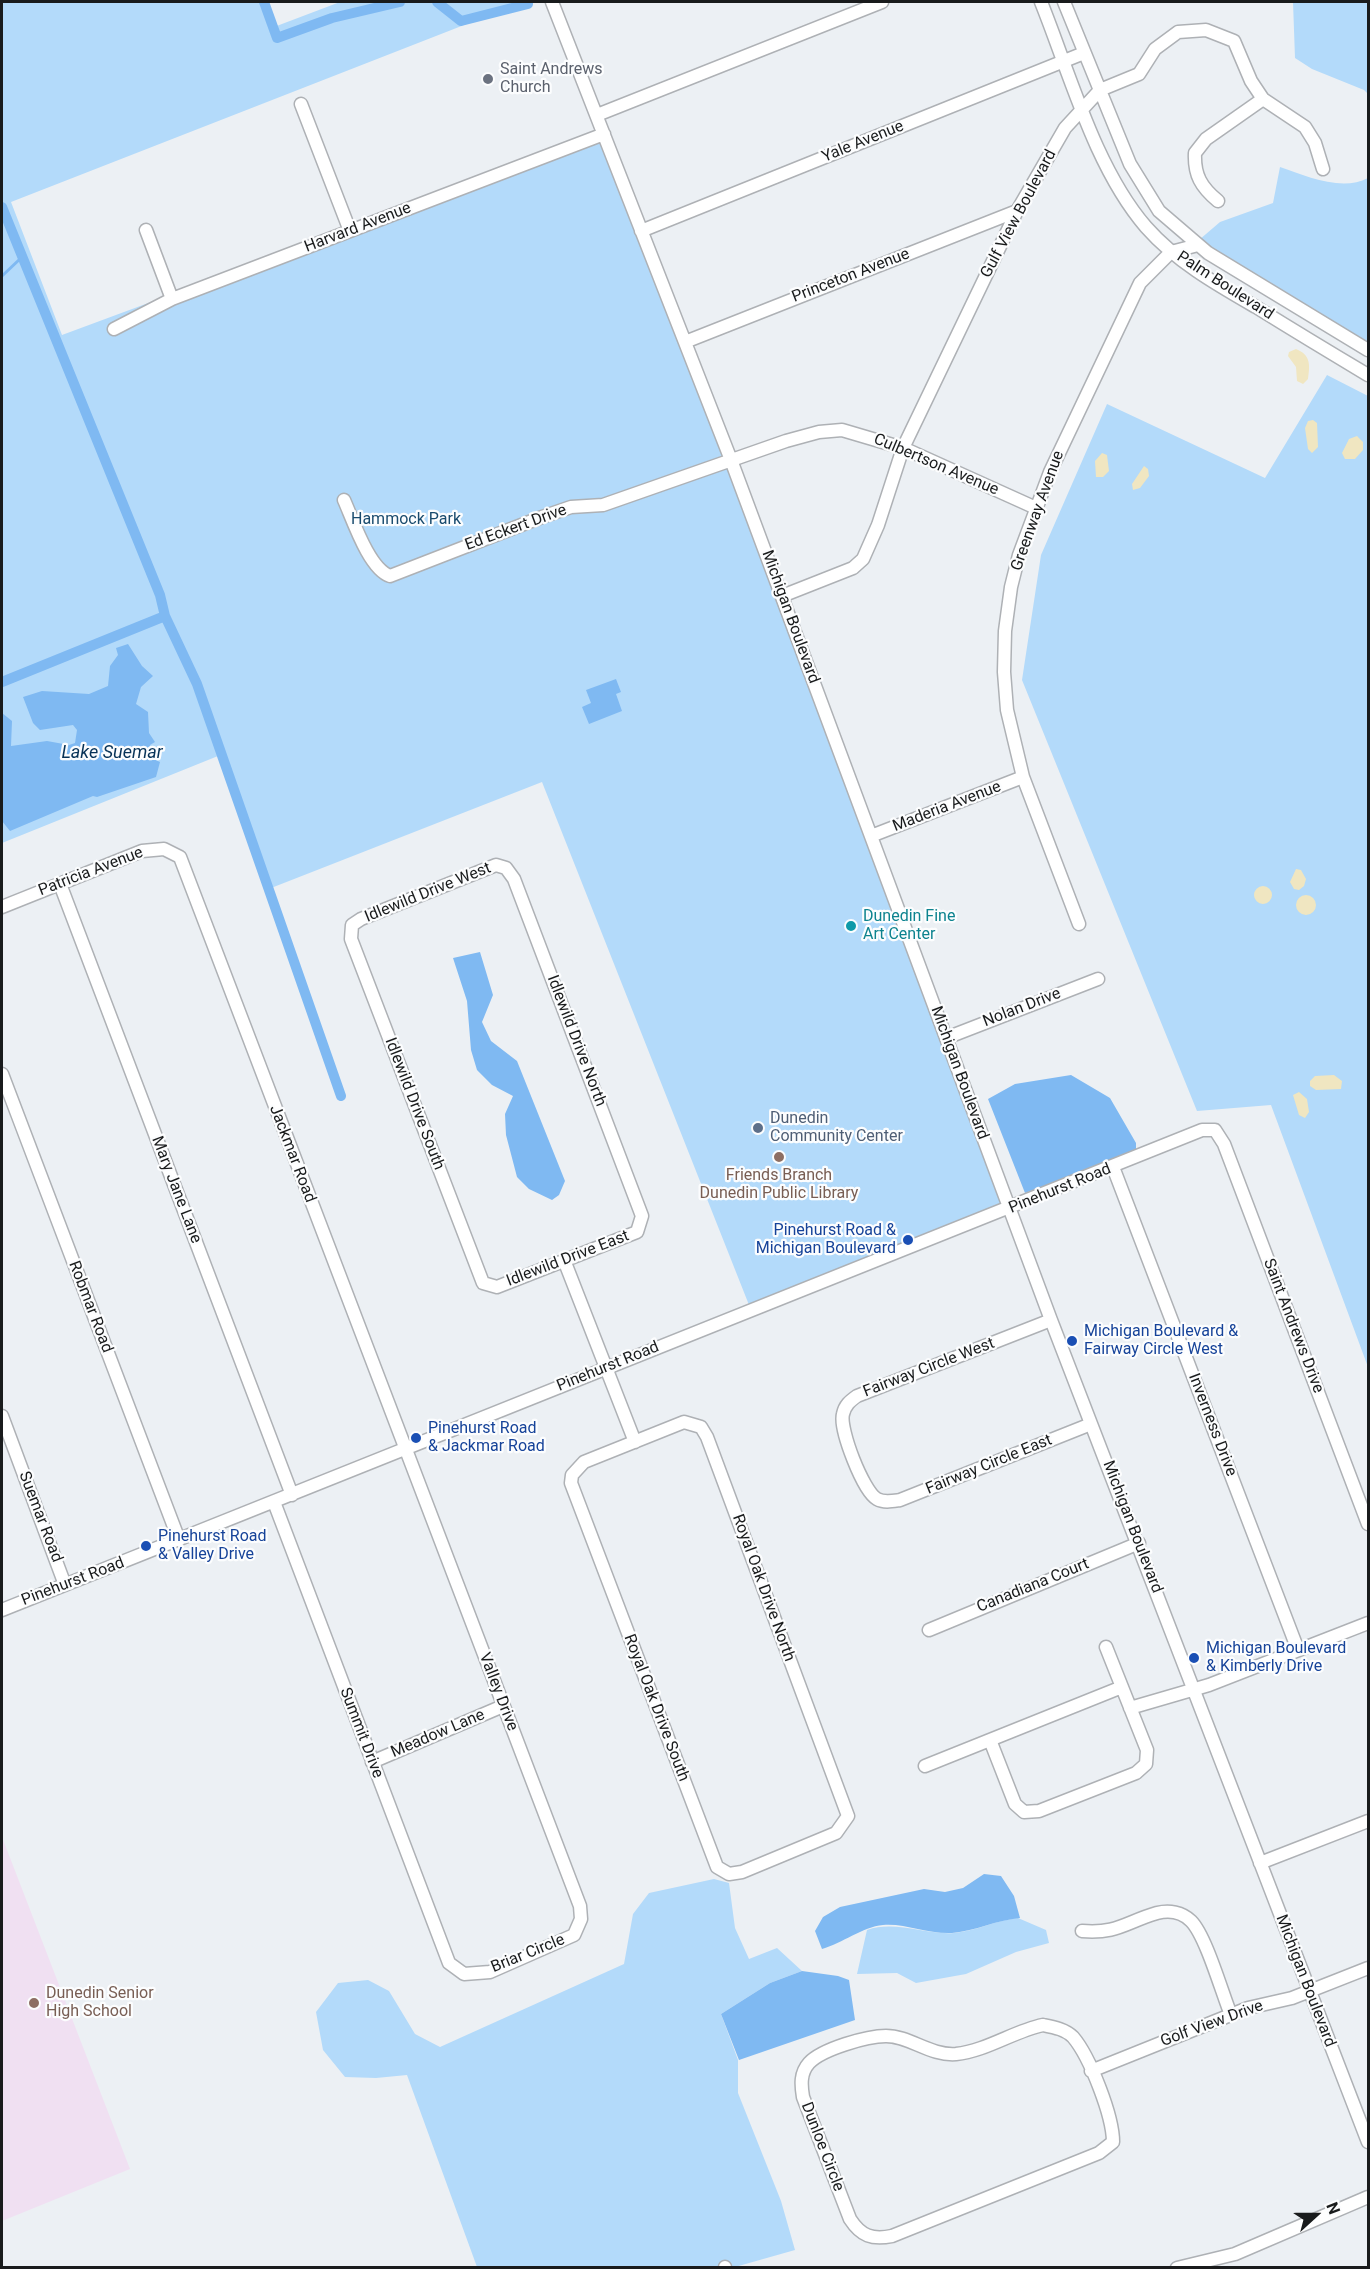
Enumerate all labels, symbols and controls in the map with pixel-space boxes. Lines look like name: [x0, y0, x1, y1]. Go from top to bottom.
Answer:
place label: Saint Andrews Church: [500, 60, 602, 98]
marker: Saint Andrews Church: [481, 72, 495, 86]
street label: Yale Avenue: [819, 117, 907, 167]
street label: Gulf View Boulevard: [977, 147, 1061, 281]
street label: Harvard Avenue: [302, 199, 414, 257]
street label: Princeton Avenue: [789, 245, 913, 307]
street label: Palm Boulevard: [1173, 248, 1277, 324]
street label: Culbertson Avenue: [871, 430, 1001, 500]
street label: Greenway Avenue: [1007, 448, 1069, 574]
street label: Ed Eckert Drive: [463, 501, 569, 555]
park label: Hammock Park: [351, 510, 461, 530]
street label: Michigan Boulevard: [757, 548, 823, 686]
water label: Lake Suemar: [61, 742, 163, 764]
street label: Maderia Avenue: [890, 778, 1004, 836]
street label: Patricia Avenue: [36, 843, 146, 901]
street label: Idlewild Drive West: [362, 859, 494, 927]
place label: Dunedin Fine Art Center: [863, 907, 955, 945]
marker: Dunedin Fine Art Center: [844, 919, 858, 933]
street label: Idlewild Drive North: [542, 973, 610, 1109]
street label: Nolan Drive: [980, 984, 1064, 1032]
street label: Michigan Boulevard: [926, 1004, 992, 1142]
street label: Idlewild Drive South: [380, 1035, 448, 1173]
street label: Jackmar Road: [265, 1103, 319, 1205]
place label: Dunedin Community Center: [770, 1109, 903, 1147]
marker: Dunedin Community Center: [751, 1121, 765, 1135]
street label: Mary Jane Lane: [147, 1134, 205, 1246]
marker: Friends Branch Dunedin Public Library: [772, 1150, 786, 1164]
street label: Pinehurst Road: [1006, 1160, 1114, 1218]
place label: Friends Branch Dunedin Public Library: [700, 1166, 858, 1204]
place label: Pinehurst Road & Michigan Boulevard: [756, 1221, 896, 1259]
street label: Idlewild Drive East: [504, 1227, 632, 1291]
marker: Pinehurst Road & Michigan Boulevard: [901, 1233, 915, 1247]
street label: Saint Andrews Drive: [1259, 1256, 1327, 1396]
street label: Robmar Road: [64, 1258, 116, 1356]
place label: Michigan Boulevard & Fairway Circle West: [1084, 1322, 1238, 1360]
street label: Fairway Circle West: [861, 1334, 997, 1402]
marker: Michigan Boulevard & Fairway Circle West: [1065, 1334, 1079, 1348]
street label: Pinehurst Road: [554, 1338, 662, 1396]
street label: Inverness Drive: [1184, 1371, 1240, 1479]
place label: Pinehurst Road & Jackmar Road: [428, 1419, 545, 1457]
marker: Pinehurst Road & Jackmar Road: [409, 1431, 423, 1445]
street label: Fairway Circle East: [923, 1431, 1055, 1499]
street label: Michigan Boulevard: [1098, 1458, 1166, 1596]
street label: Suemar Road: [14, 1469, 66, 1565]
street label: Royal Oak Drive North: [727, 1512, 799, 1664]
place label: Pinehurst Road & Valley Drive: [158, 1527, 267, 1565]
marker: Pinehurst Road & Valley Drive: [139, 1539, 153, 1553]
street label: Pinehurst Road: [19, 1554, 127, 1610]
street label: Canadiana Court: [974, 1555, 1092, 1617]
street label: Royal Oak Drive South: [619, 1632, 693, 1784]
place label: Michigan Boulevard & Kimberly Drive: [1206, 1639, 1346, 1677]
street label: Valley Drive: [474, 1650, 522, 1734]
marker: Michigan Boulevard & Kimberly Drive: [1187, 1651, 1201, 1665]
street label: Summit Drive: [335, 1685, 387, 1781]
street label: Meadow Lane: [388, 1706, 488, 1762]
street label: Michigan Boulevard: [1271, 1912, 1339, 2050]
street label: Briar Circle: [488, 1931, 568, 1977]
place label: Dunedin Senior High School: [46, 1984, 154, 2022]
marker: Dunedin Senior High School: [27, 1996, 41, 2010]
street label: Golf View Drive: [1158, 1997, 1266, 2051]
street label: Dunloe Circle: [796, 2100, 848, 2194]
north arrow: [1286, 2185, 1346, 2245]
text: N: [1322, 2200, 1344, 2217]

